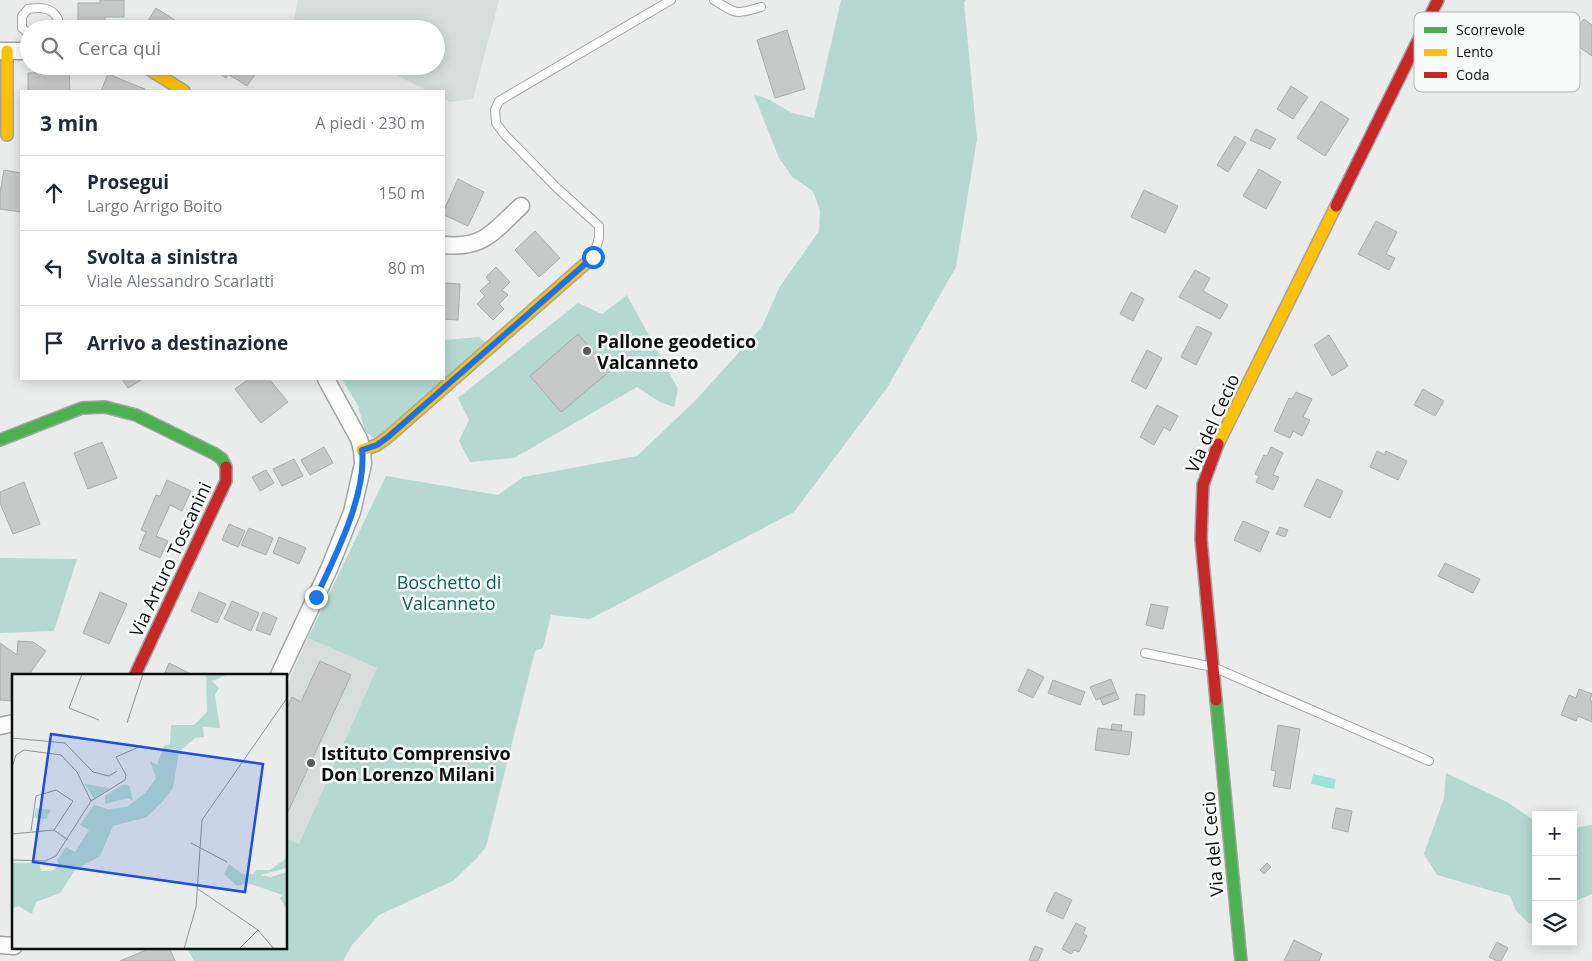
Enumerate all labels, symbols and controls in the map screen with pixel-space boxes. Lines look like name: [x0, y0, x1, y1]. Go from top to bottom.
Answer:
legend: [1414, 12, 1580, 92]
search box: [20, 20, 445, 75]
text: Scorrevole: [1456, 20, 1525, 39]
icon: search: [38, 34, 66, 62]
text: Cerca qui: [78, 35, 161, 61]
text: Lento: [1456, 42, 1493, 61]
text: Coda: [1456, 65, 1490, 84]
text: 3 min: [40, 109, 98, 137]
text: A piedi · 230 m: [315, 112, 425, 134]
text: Prosegui: [87, 169, 169, 195]
icon: ahead: [40, 179, 68, 207]
text: 150 m: [379, 182, 425, 204]
text: Largo Arrigo Boito: [87, 195, 222, 217]
text: Svolta a sinistra: [87, 244, 238, 270]
route start: [582, 246, 605, 269]
icon: left: [40, 254, 68, 282]
text: 80 m: [388, 257, 425, 279]
text: Viale Alessandro Scarlatti: [87, 270, 274, 292]
icon: arrive: [40, 329, 68, 357]
place label: Pallone geodetico Valcanneto: [597, 329, 756, 374]
text: Arrivo a destinazione: [87, 330, 288, 356]
marker: Pallone geodetico Valcanneto: [581, 345, 593, 357]
street label: Via del Cecio: [1180, 370, 1244, 476]
street label: Via Arturo Toscanini: [124, 478, 216, 640]
park label: Boschetto di Valcanneto: [397, 570, 501, 615]
route end: [305, 586, 328, 609]
inset map: [12, 674, 288, 948]
place label: Istituto Comprensivo Don Lorenzo Milani: [321, 741, 511, 786]
marker: Istituto Comprensivo Don Lorenzo Milani: [305, 757, 317, 769]
street label: Via del Cecio: [1195, 790, 1229, 898]
map controls: [1532, 811, 1577, 946]
button: +: [1532, 811, 1577, 856]
button: −: [1532, 856, 1577, 901]
button: layers: [1532, 901, 1577, 946]

